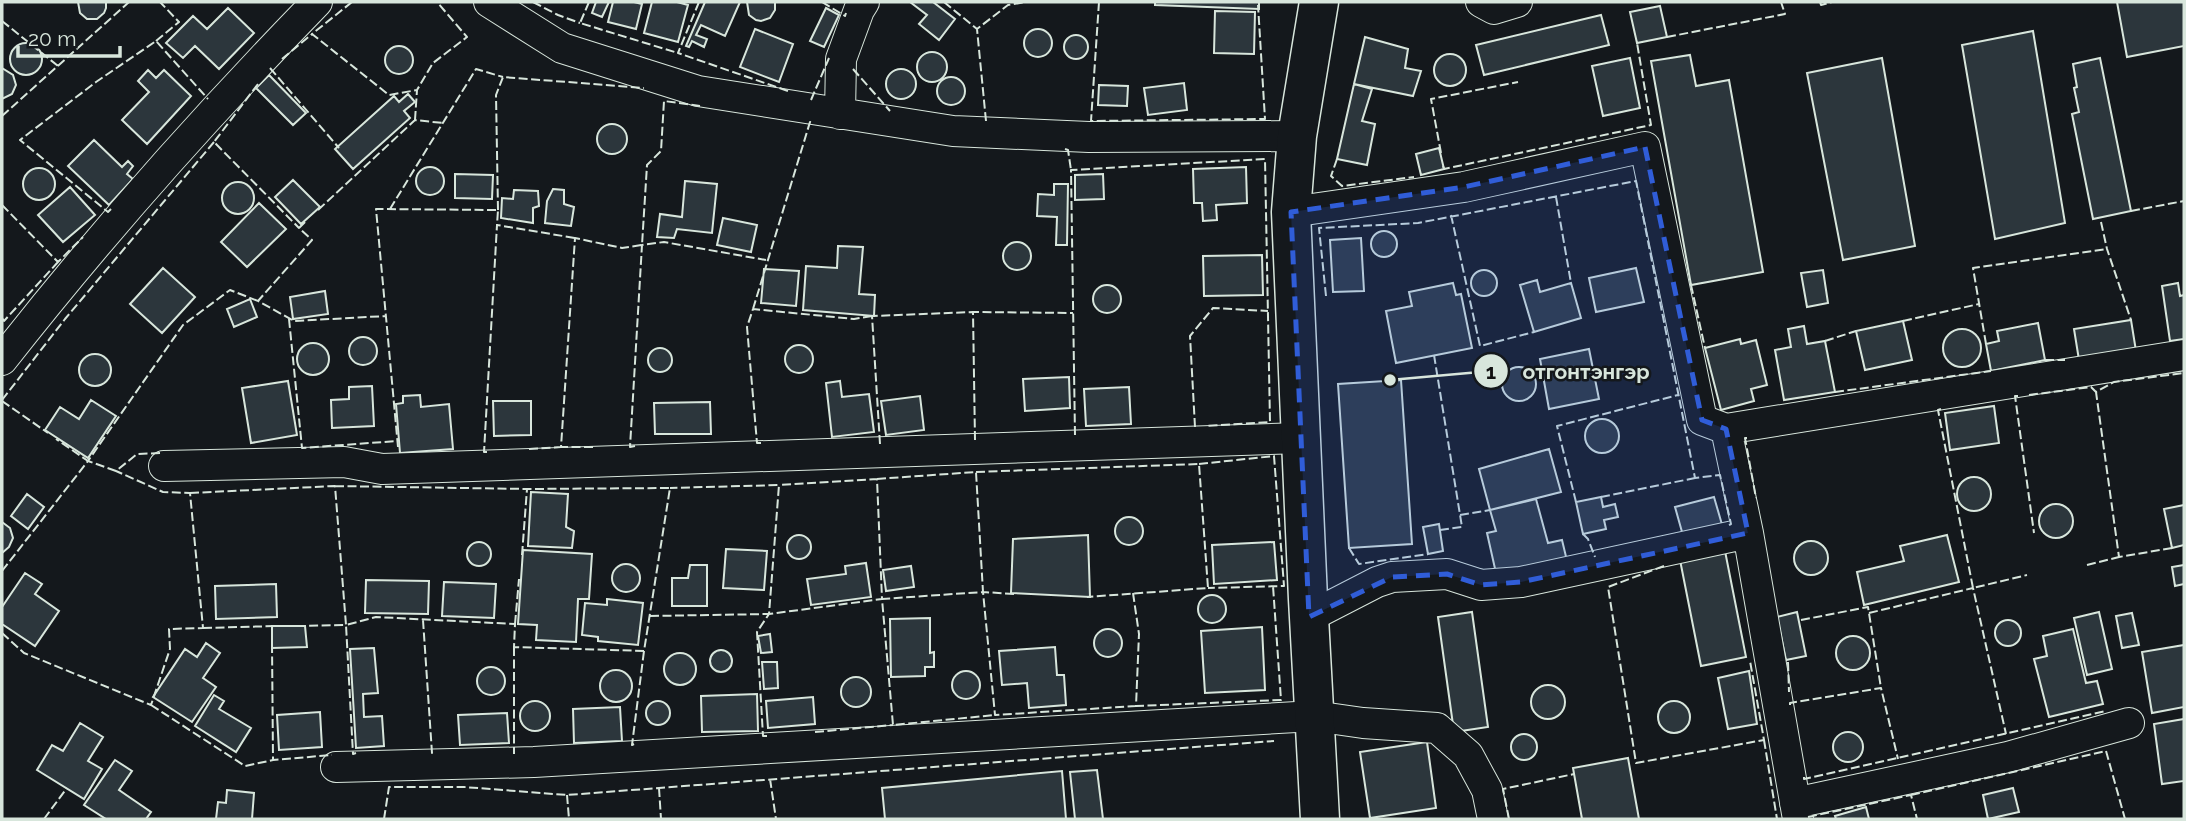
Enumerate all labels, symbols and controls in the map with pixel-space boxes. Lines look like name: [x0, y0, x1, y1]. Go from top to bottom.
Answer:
scale bar: [18, 14, 119, 58]
text: 20 m: [28, 26, 76, 51]
callout: отгонтэнгэр: [1474, 350, 1664, 392]
text: 1: [1486, 359, 1496, 384]
text: отгонтэнгэр: [1523, 359, 1649, 384]

